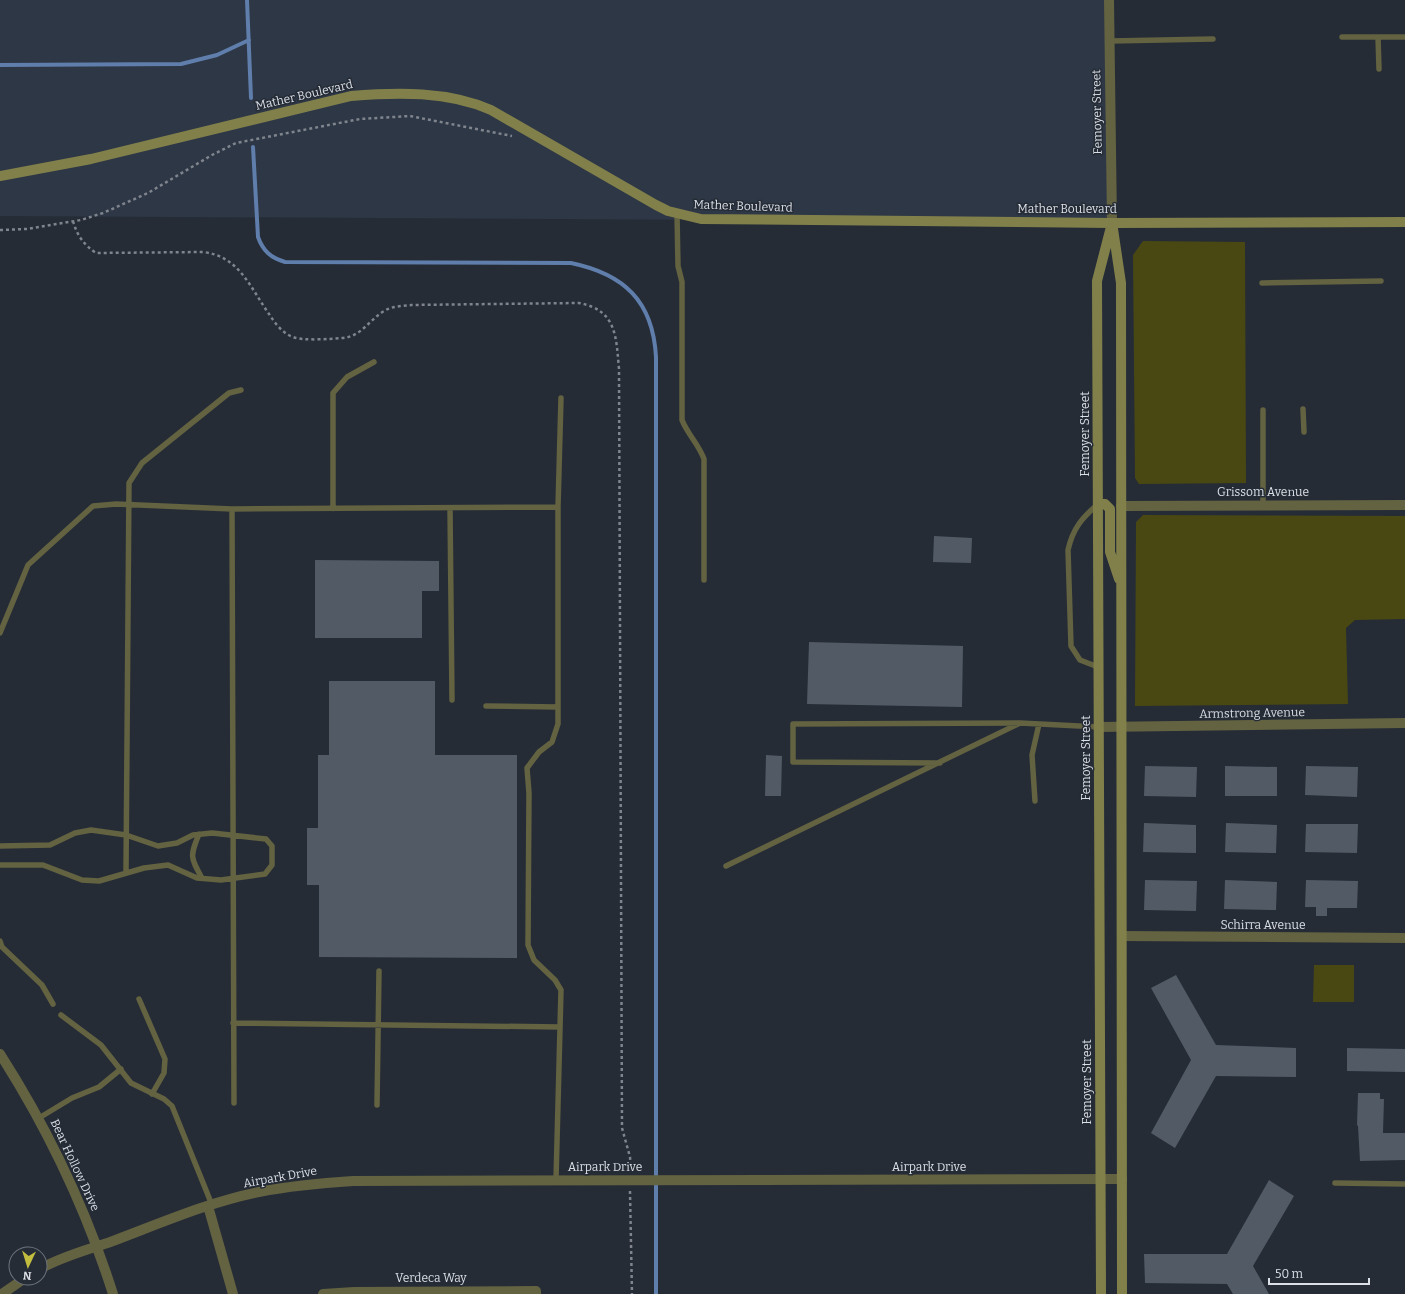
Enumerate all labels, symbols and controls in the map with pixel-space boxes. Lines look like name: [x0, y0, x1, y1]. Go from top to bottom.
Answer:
street label: Femoyer Street: [1089, 69, 1105, 155]
street label: Mather Boulevard: [254, 77, 354, 113]
street label: Mather Boulevard: [693, 197, 793, 215]
street label: Mather Boulevard: [1017, 202, 1117, 216]
street label: Femoyer Street: [1078, 391, 1092, 477]
street label: Grissom Avenue: [1217, 485, 1309, 499]
street label: Armstrong Avenue: [1199, 705, 1305, 721]
street label: Femoyer Street: [1079, 715, 1093, 801]
street label: Schirra Avenue: [1220, 918, 1306, 932]
street label: Femoyer Street: [1080, 1039, 1094, 1125]
street label: Bear Hollow Drive: [48, 1117, 102, 1213]
street label: Airpark Drive: [568, 1160, 642, 1174]
street label: Airpark Drive: [892, 1160, 966, 1174]
street label: Airpark Drive: [242, 1164, 318, 1190]
north arrow: [8, 1246, 48, 1286]
scale bar: [1269, 1260, 1369, 1286]
text: 50 m: [1275, 1267, 1304, 1281]
text: N: [22, 1269, 32, 1282]
street label: Verdeca Way: [395, 1271, 467, 1285]

